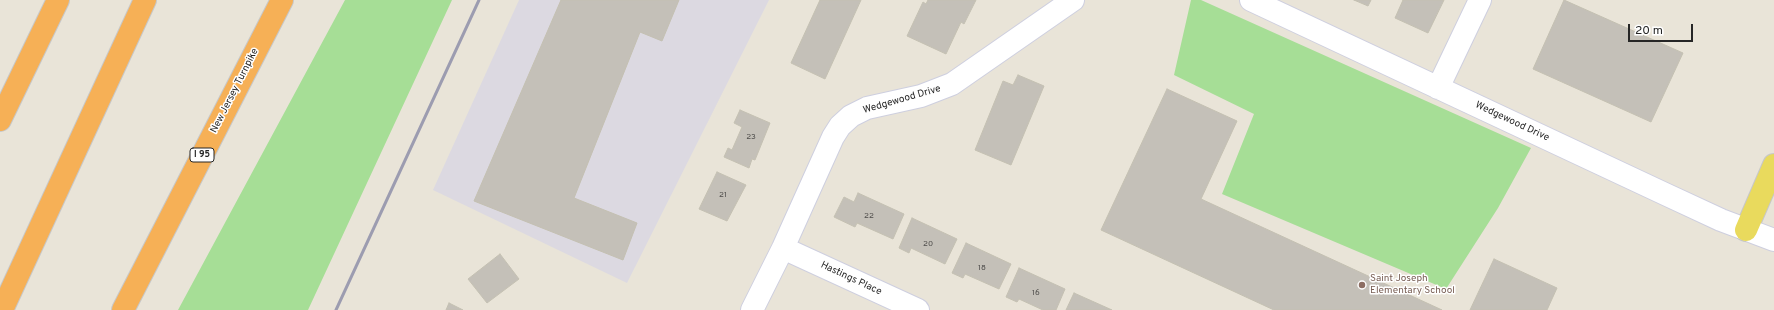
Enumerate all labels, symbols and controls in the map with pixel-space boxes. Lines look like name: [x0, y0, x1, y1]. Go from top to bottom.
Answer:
scale bar: [1630, 16, 1695, 42]
text: 20 m: [1635, 23, 1663, 39]
street label: New Jersey Turnpike: [208, 47, 262, 135]
street label: Wedgewood Drive: [862, 83, 942, 117]
street label: Wedgewood Drive: [1473, 100, 1551, 144]
house number: 23: [746, 132, 756, 142]
road number: I 95: [190, 148, 214, 162]
house number: 21: [719, 190, 727, 200]
house number: 22: [864, 211, 874, 221]
house number: 20: [923, 239, 933, 249]
street label: Hastings Place: [819, 260, 883, 298]
house number: 18: [978, 263, 986, 273]
place label: Saint Joseph Elementary School: [1370, 273, 1455, 296]
marker: Saint Joseph Elementary School: [1357, 280, 1367, 290]
house number: 16: [1032, 288, 1040, 298]

